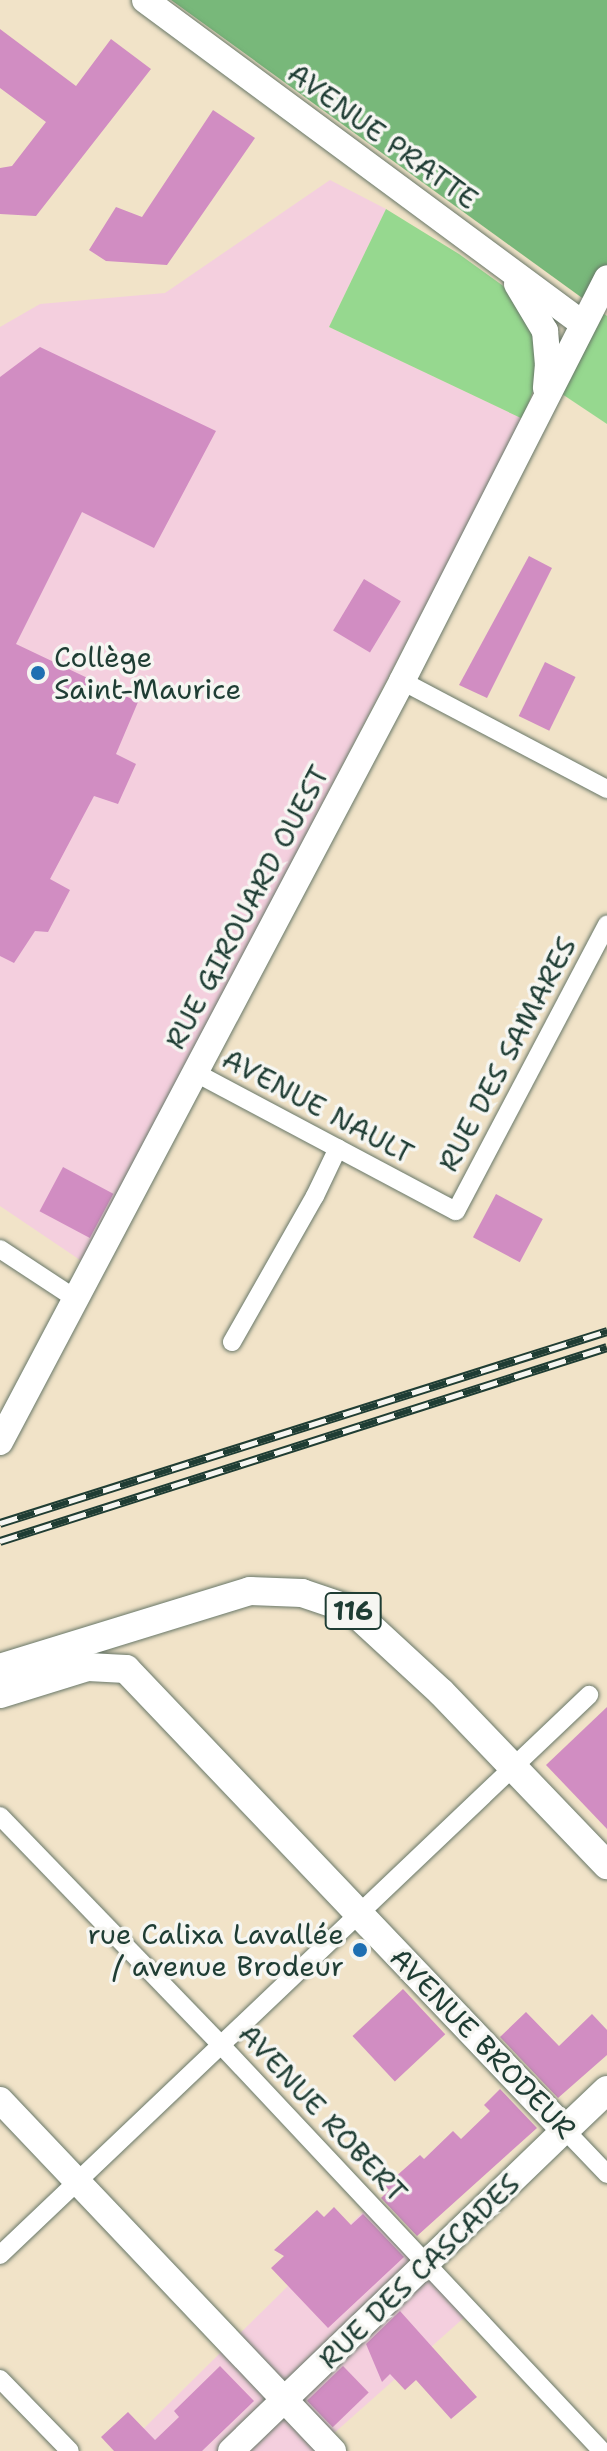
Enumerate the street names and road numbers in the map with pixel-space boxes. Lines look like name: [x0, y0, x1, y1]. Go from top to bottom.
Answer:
street label: AVENUE PRATTE: [281, 56, 485, 216]
street label: RUE GIROUARD OUEST: [158, 759, 336, 1055]
street label: RUE DES SAMARES: [431, 931, 583, 1177]
street label: AVENUE NAULT: [217, 1041, 419, 1171]
road number: 116: [323, 1589, 383, 1633]
street label: AVENUE BRODEUR: [383, 1941, 583, 2145]
street label: AVENUE ROBERT: [232, 2017, 414, 2209]
street label: RUE DES CASCADES: [312, 2167, 526, 2375]

